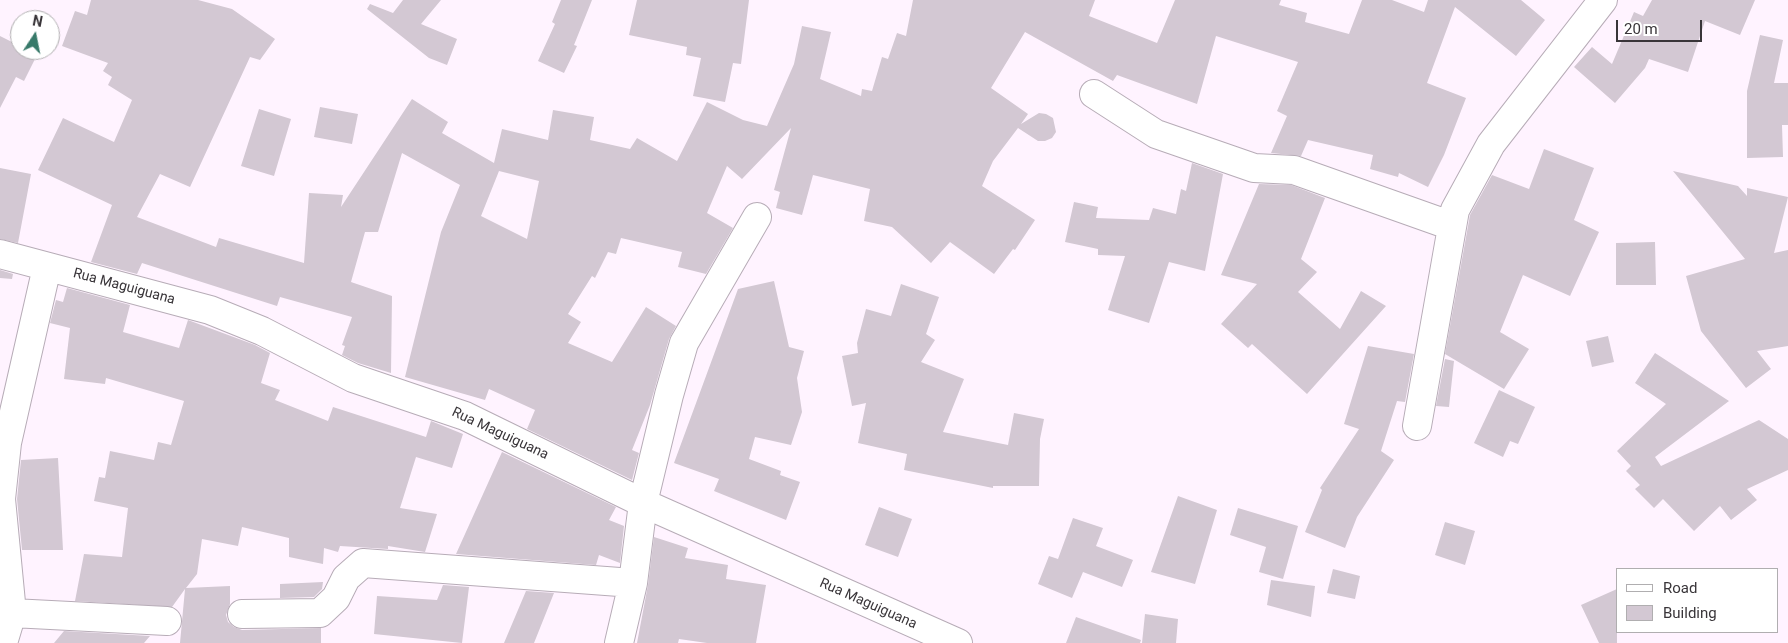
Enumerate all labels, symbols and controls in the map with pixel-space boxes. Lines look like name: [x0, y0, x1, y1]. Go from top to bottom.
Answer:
north arrow: [10, 10, 60, 60]
scale bar: [1618, 10, 1704, 42]
text: N: [31, 12, 44, 30]
text: 20 m: [1624, 20, 1658, 38]
street label: Rua Maguiguana: [71, 265, 177, 309]
street label: Rua Maguiguana: [449, 404, 551, 464]
legend: [1616, 568, 1778, 633]
street label: Rua Maguiguana: [817, 575, 919, 633]
text: Road: [1663, 579, 1697, 597]
text: Building: [1663, 604, 1717, 622]

